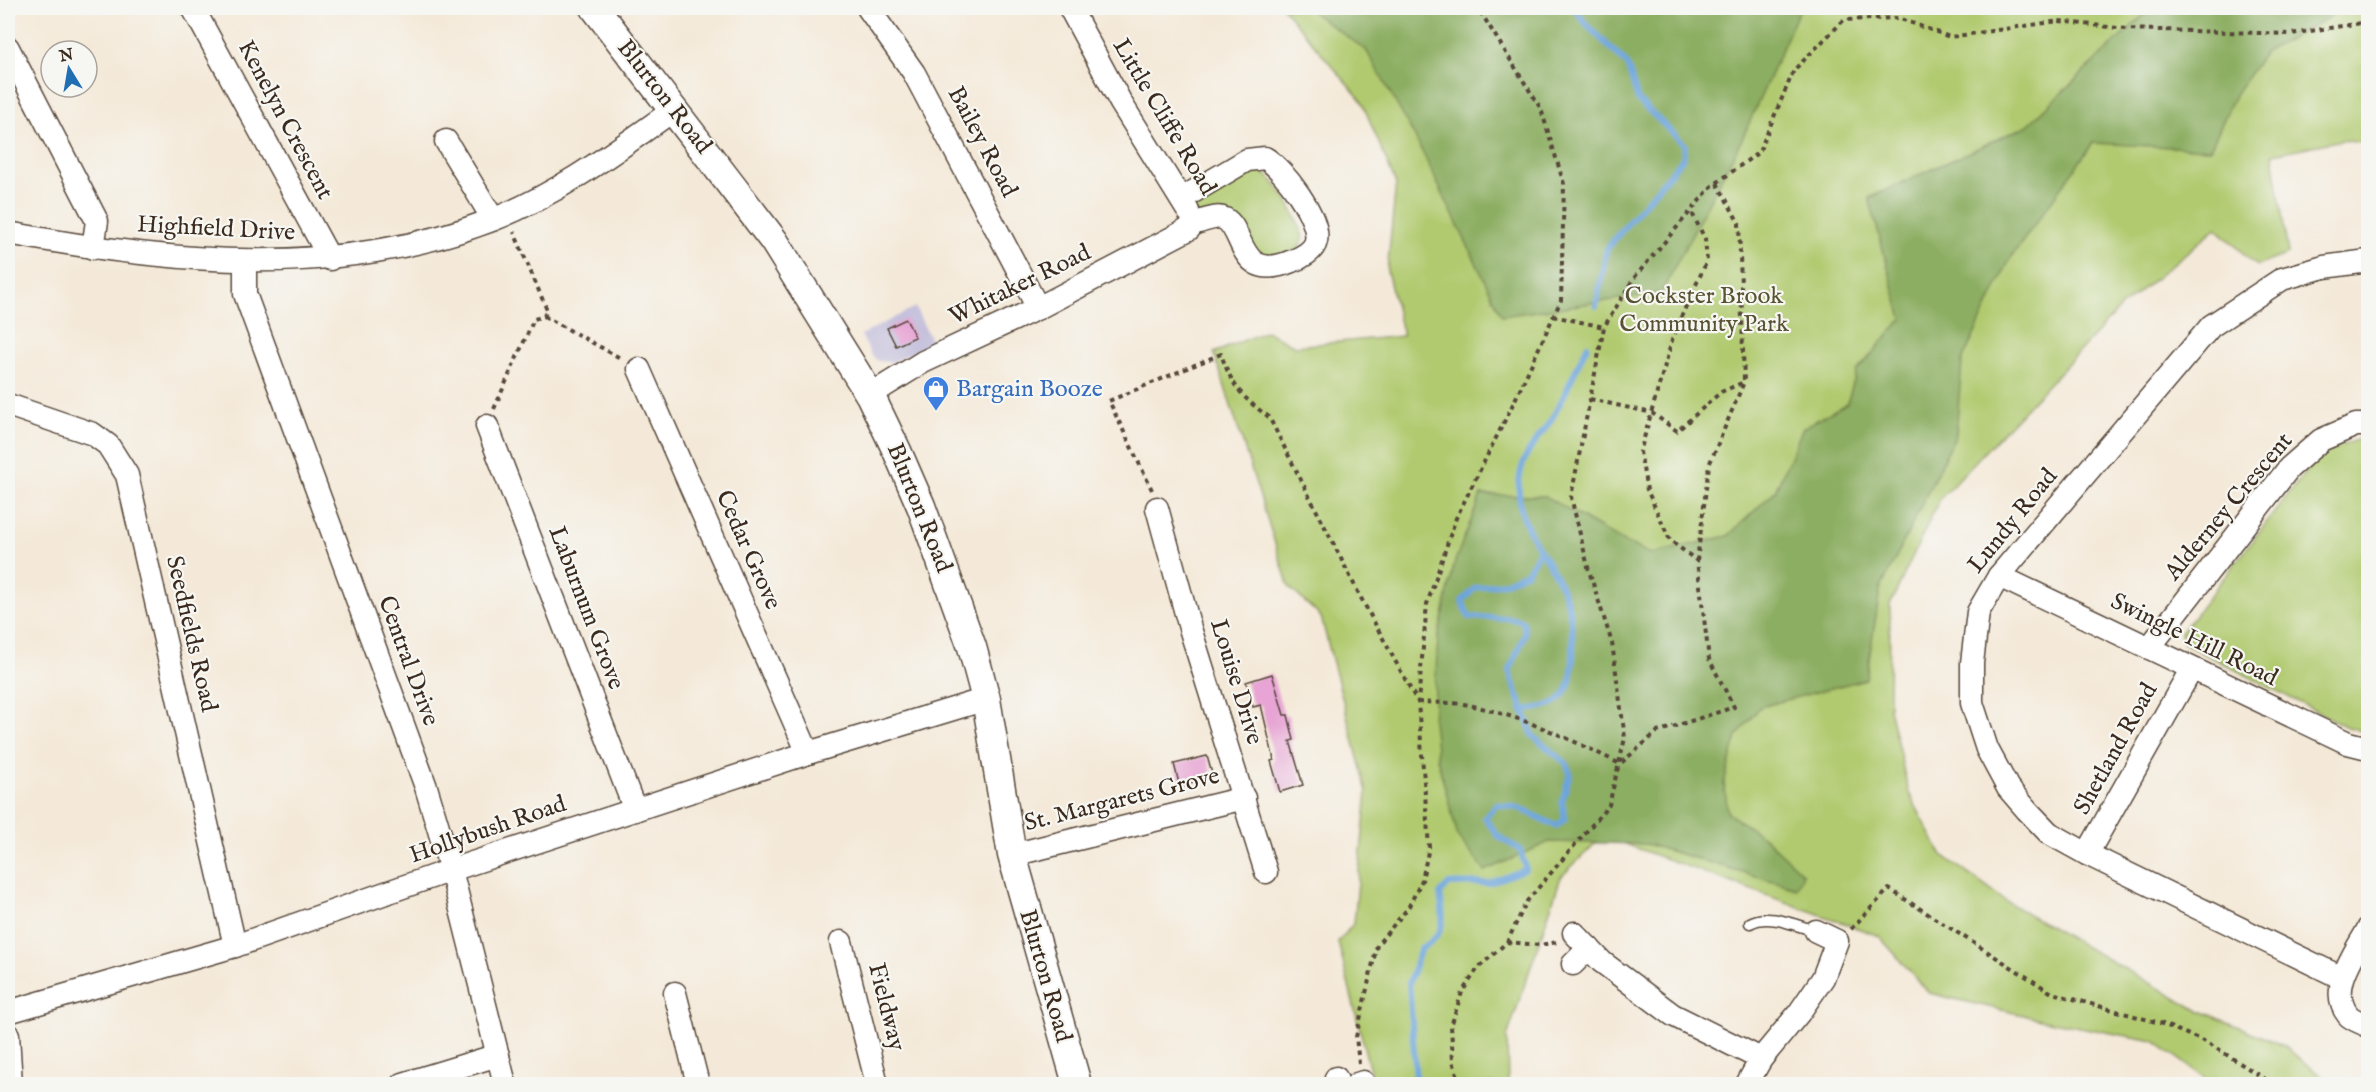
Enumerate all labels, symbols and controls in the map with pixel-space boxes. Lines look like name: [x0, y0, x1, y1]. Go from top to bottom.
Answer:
street label: Little Cliffe Road: [1105, 33, 1223, 201]
street label: Blurton Road: [610, 34, 718, 161]
street label: Kenelyn Crescent: [230, 35, 340, 205]
north arrow: [39, 39, 99, 99]
text: N: [57, 45, 75, 68]
street label: Bailey Road: [940, 81, 1024, 203]
street label: Highfield Drive: [136, 209, 296, 249]
street label: Whitaker Road: [944, 237, 1096, 333]
park label: Cockster Brook Community Park: [1619, 281, 1789, 340]
shop icon: Bargain Booze: [921, 374, 951, 412]
place label: Bargain Booze: [956, 374, 1103, 405]
street label: Alderney Crescent: [2157, 427, 2300, 588]
street label: Blurton Road: [879, 439, 959, 577]
street label: Lundy Road: [1961, 462, 2065, 580]
street label: Cedar Grove: [708, 485, 788, 615]
street label: Laburnum Grove: [541, 522, 631, 694]
street label: Seedfields Road: [158, 553, 224, 715]
street label: Swingle Hill Road: [2105, 586, 2283, 694]
street label: Central Drive: [370, 592, 446, 730]
street label: Louise Drive: [1202, 615, 1270, 749]
street label: Shetland Road: [2067, 677, 2165, 820]
street label: St. Margarets Grove: [1021, 761, 1223, 839]
street label: Hollybush Road: [406, 789, 571, 871]
street label: Blurton Road: [1011, 906, 1079, 1046]
street label: Fieldway: [860, 960, 912, 1054]

